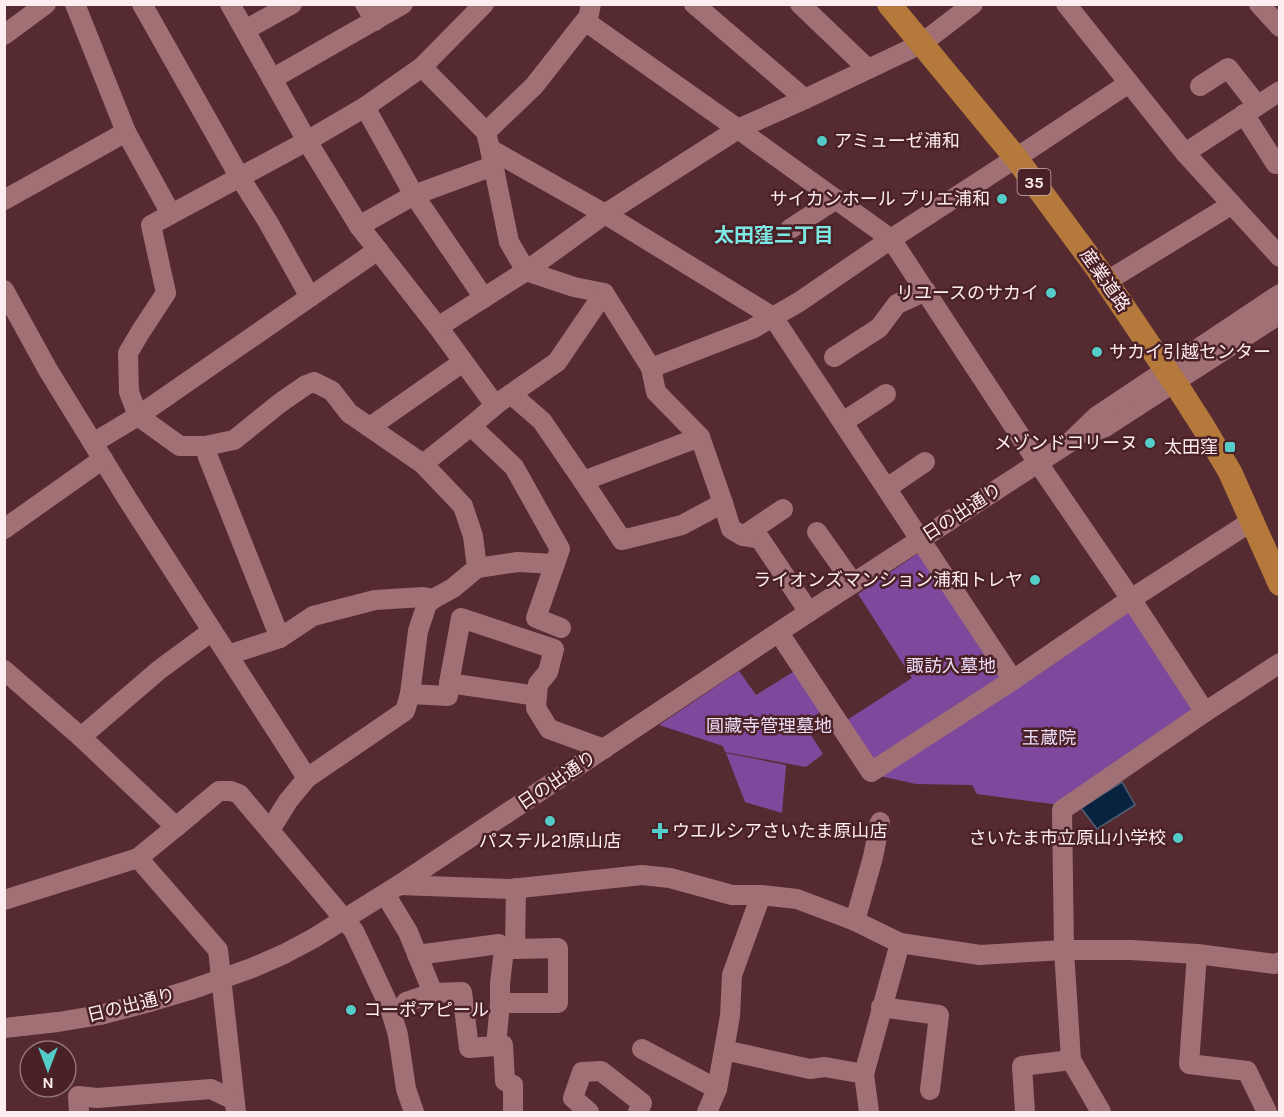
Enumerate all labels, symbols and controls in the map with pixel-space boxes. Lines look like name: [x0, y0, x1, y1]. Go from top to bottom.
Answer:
place label: アミューゼ浦和: [834, 130, 960, 152]
marker: アミューゼ浦和: [815, 134, 829, 148]
road number: 35: [1018, 169, 1050, 195]
place label: サイカンホール プリエ浦和: [770, 188, 990, 210]
marker: サイカンホール プリエ浦和: [995, 192, 1009, 206]
district label: 太田窪三丁目: [714, 224, 834, 247]
street label: 産業道路: [1075, 244, 1135, 316]
place label: リユースのサカイ: [896, 282, 1039, 304]
marker: リユースのサカイ: [1044, 286, 1058, 300]
place label: サカイ引越センター: [1109, 341, 1271, 363]
marker: サカイ引越センター: [1090, 345, 1104, 359]
place label: メゾンドコリーヌ: [994, 432, 1138, 454]
marker: メゾンドコリーヌ: [1143, 436, 1157, 450]
place label: 太田窪: [1164, 436, 1218, 458]
marker: 太田窪: [1223, 440, 1237, 454]
street label: 日の出通り: [918, 478, 1006, 546]
place label: ライオンズマンション浦和トレヤ: [753, 569, 1023, 591]
marker: ライオンズマンション浦和トレヤ: [1028, 573, 1042, 587]
park label: 諏訪入墓地: [906, 655, 996, 677]
park label: 圓藏寺管理墓地: [706, 715, 832, 737]
park label: 玉蔵院: [1022, 727, 1076, 749]
street label: 日の出通り: [514, 746, 600, 814]
marker: パステル21原山店: [543, 814, 557, 828]
place label: ウエルシアさいたま原山店: [672, 820, 887, 842]
marker: ウエルシアさいたま原山店: [653, 824, 667, 838]
place label: さいたま市立原山小学校: [969, 827, 1166, 849]
place label: パステル21原山店: [479, 830, 621, 852]
marker: さいたま市立原山小学校: [1171, 831, 1185, 845]
street label: 日の出通り: [85, 983, 177, 1027]
place label: コーポアピール: [363, 999, 489, 1021]
marker: コーポアピール: [344, 1003, 358, 1017]
north arrow: [18, 1039, 78, 1099]
text: N: [42, 1074, 54, 1093]

